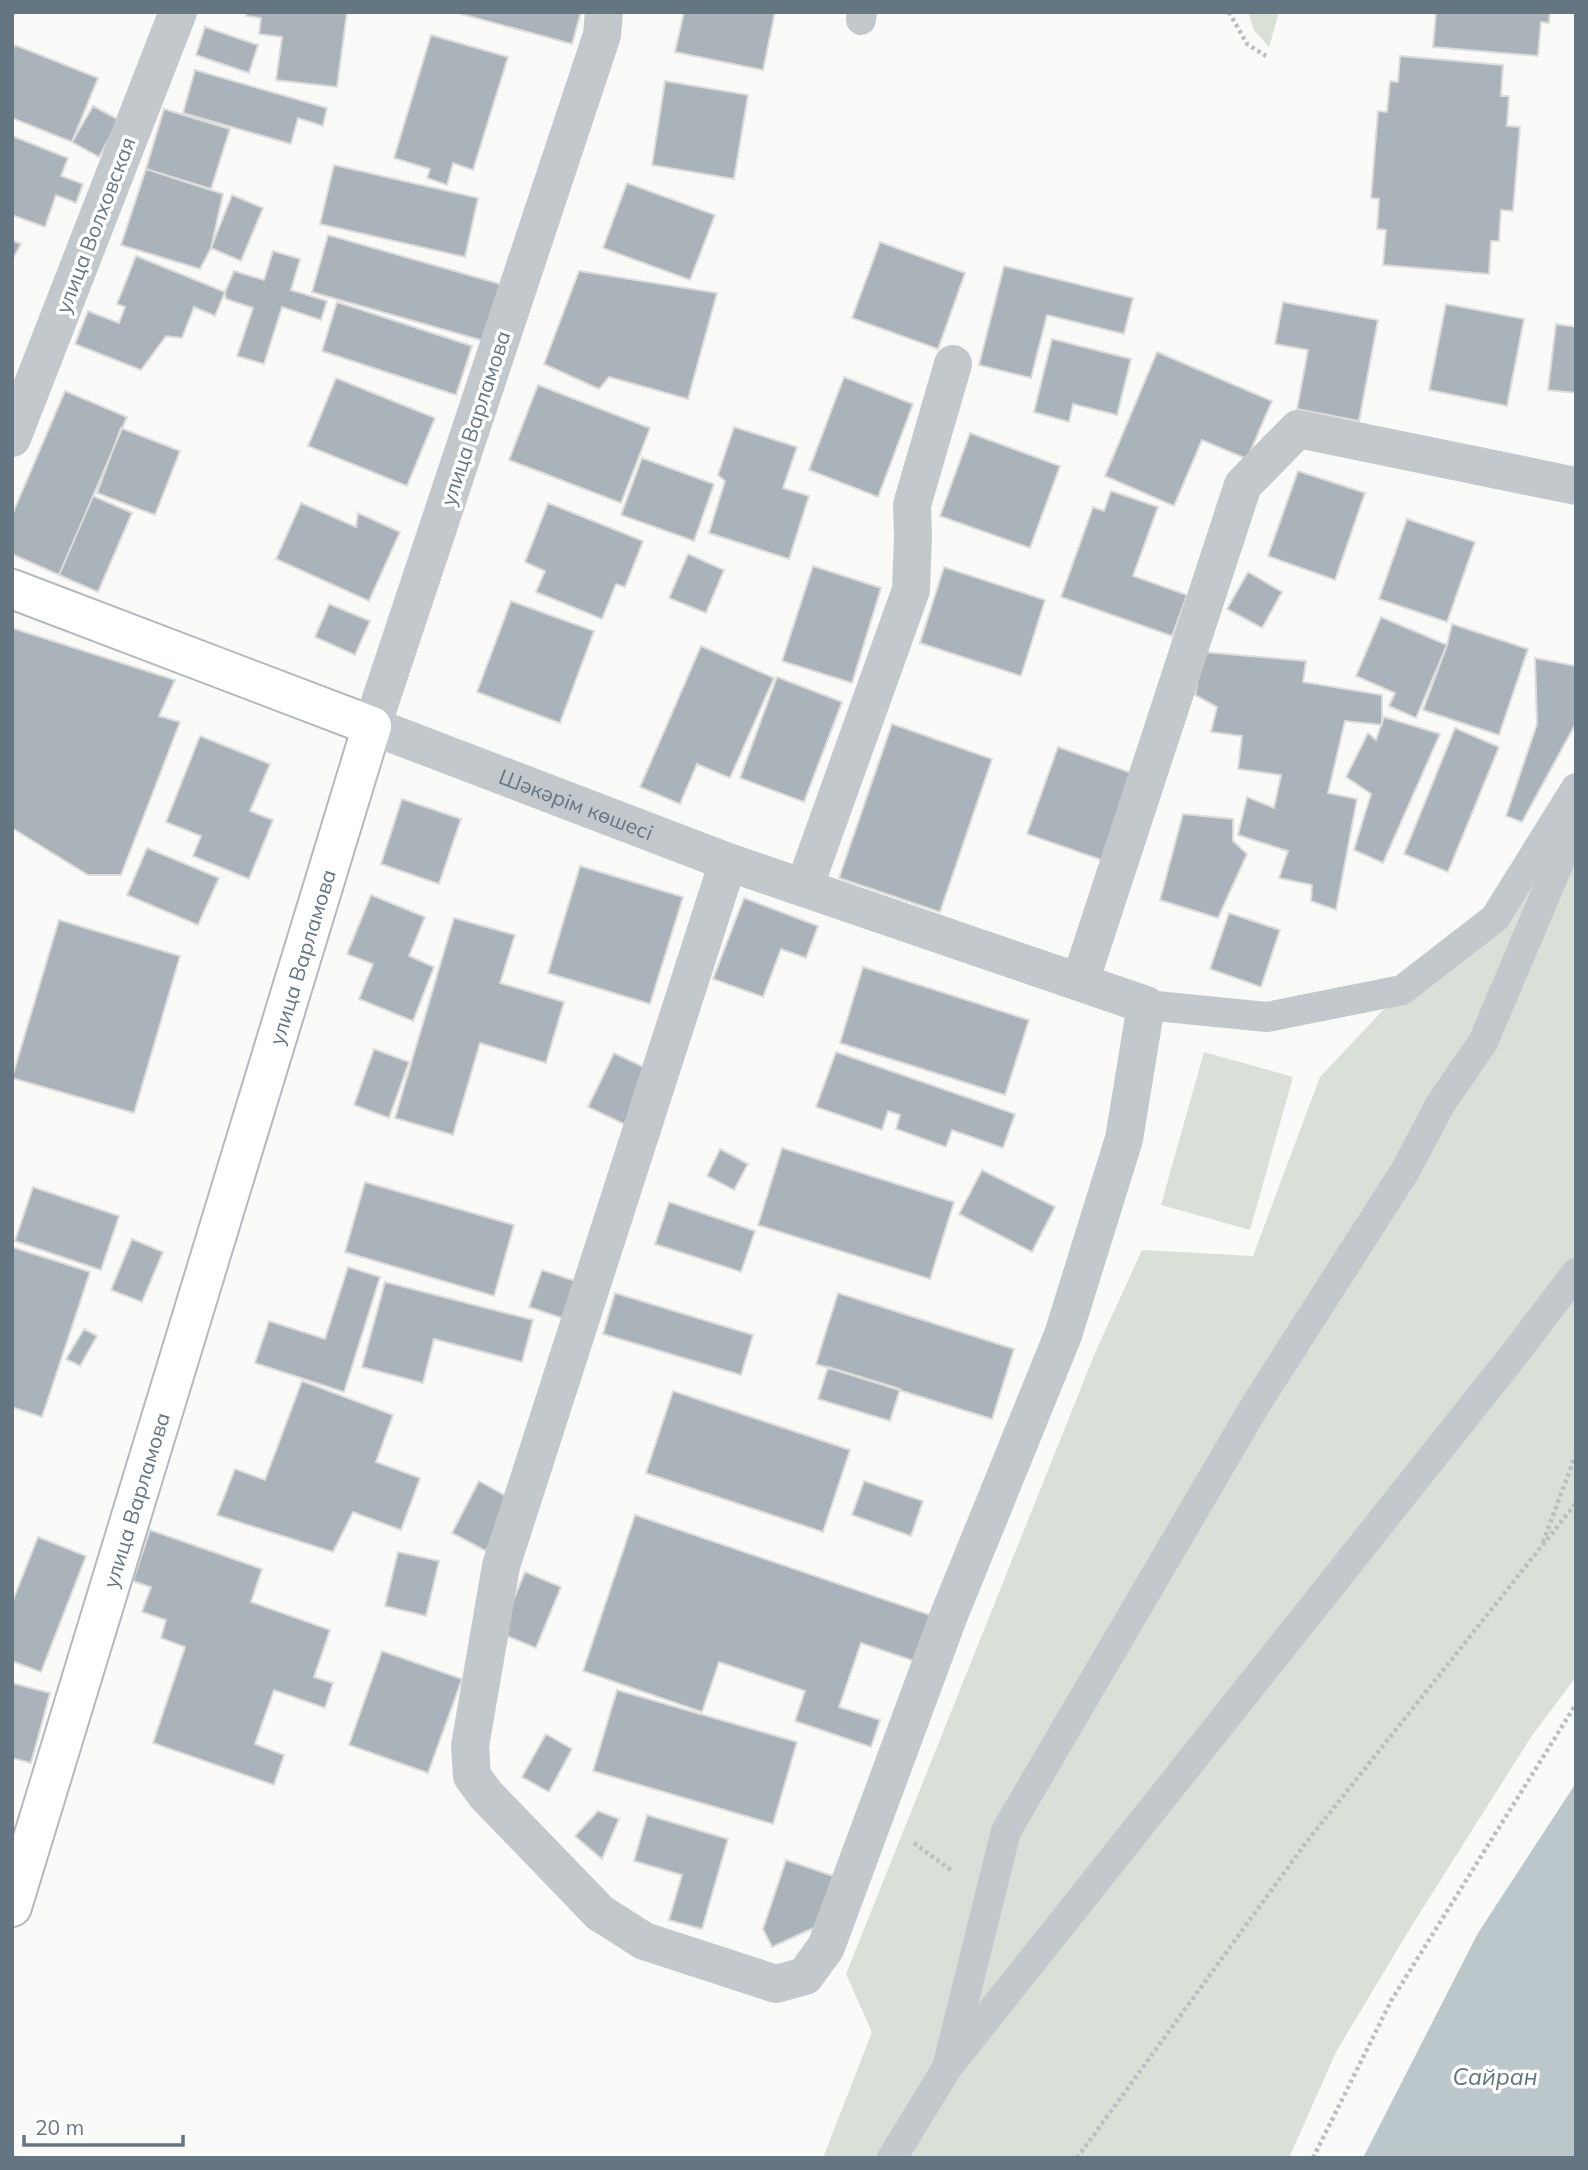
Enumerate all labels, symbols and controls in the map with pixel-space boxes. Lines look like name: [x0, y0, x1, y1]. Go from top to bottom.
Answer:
street label: улица Волховская: [49, 133, 141, 317]
street label: улица Варламова: [434, 327, 516, 509]
street label: Шәкәрім көшесі: [495, 763, 657, 845]
street label: улица Варламова: [263, 866, 341, 1048]
street label: улица Варламова: [97, 1409, 175, 1591]
water label: Сайран: [1452, 2062, 1538, 2091]
scale bar: [24, 2104, 184, 2148]
text: 20 m: [35, 2114, 84, 2140]

